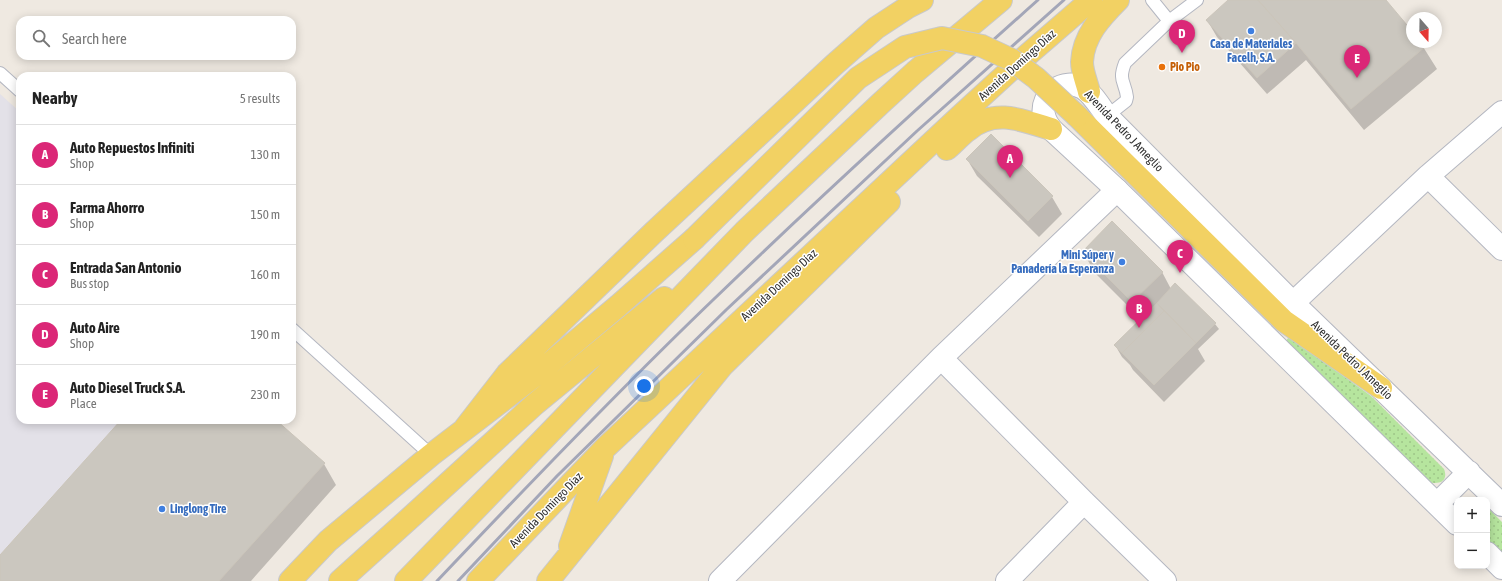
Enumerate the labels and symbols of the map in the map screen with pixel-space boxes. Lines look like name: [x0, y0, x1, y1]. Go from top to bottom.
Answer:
north arrow: [1406, 12, 1442, 48]
pin: D: [1169, 20, 1195, 53]
street label: Avenida Domingo Díaz: [976, 26, 1059, 103]
marker: Casa de Materiales Facelh, S.A.: [1246, 26, 1256, 36]
place label: Casa de Materiales Facelh, S.A.: [1210, 37, 1293, 65]
pin: E: [1344, 45, 1370, 78]
place label: Pio Pio: [1170, 60, 1200, 74]
marker: Pio Pio: [1157, 62, 1167, 72]
street label: Avenida Pedro J Ameglio: [1082, 87, 1167, 175]
pin: A: [997, 145, 1023, 178]
pin: C: [1167, 240, 1193, 273]
street label: Avenida Domingo Díaz: [738, 246, 820, 324]
place label: Mini Súper y Panadería la Esperanza: [1011, 248, 1114, 276]
marker: Mini Súper y Panadería la Esperanza: [1117, 257, 1127, 267]
pin: B: [1126, 295, 1152, 328]
street label: Avenida Pedro J Ameglio: [1308, 318, 1396, 403]
your location: [634, 376, 654, 396]
street label: Avenida Domingo Díaz: [507, 469, 586, 550]
place label: Linglong Tire: [170, 502, 227, 516]
marker: Linglong Tire: [157, 504, 167, 514]

